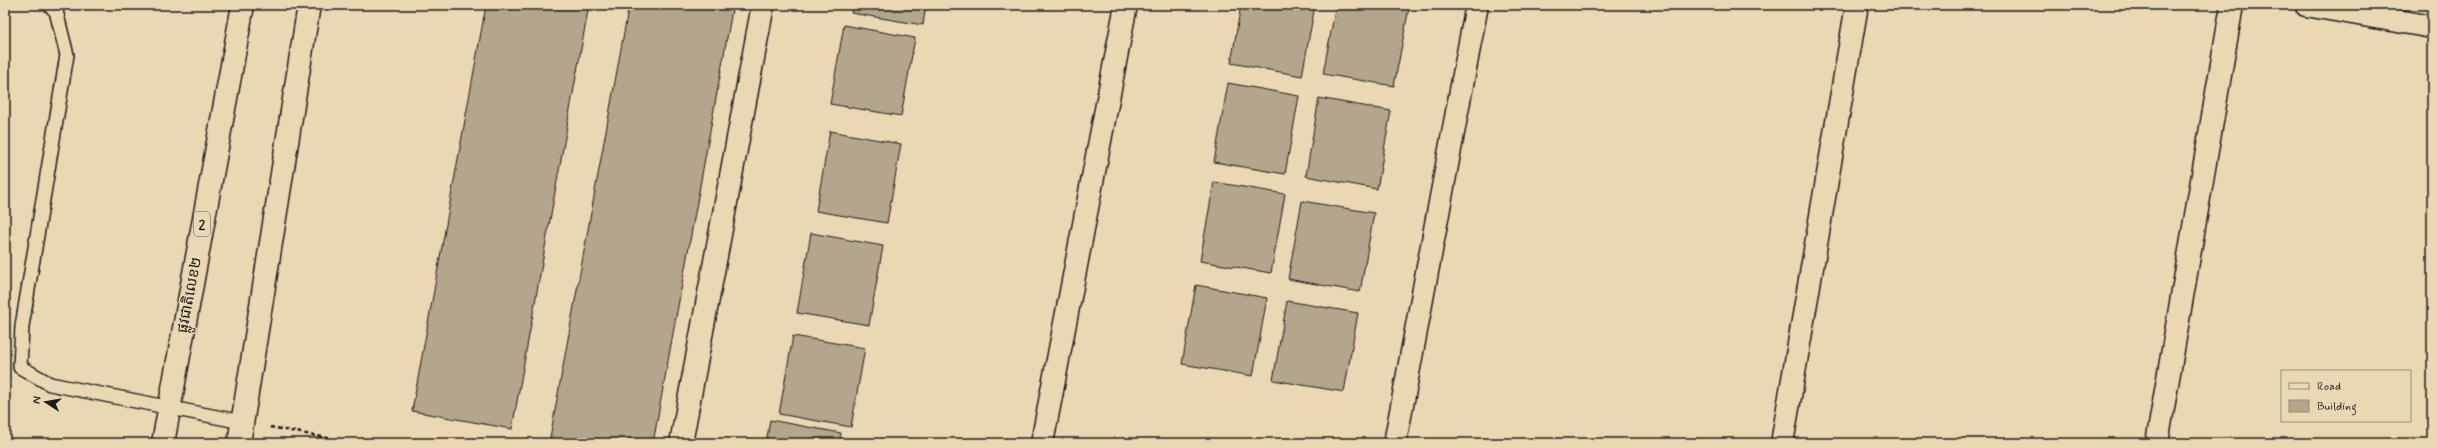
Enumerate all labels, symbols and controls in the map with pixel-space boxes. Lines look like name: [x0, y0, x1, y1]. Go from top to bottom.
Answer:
road number: 2: [194, 212, 210, 236]
street label: ផ្លូវជាតិលេខ២: [173, 256, 210, 335]
legend: [2281, 370, 2411, 422]
text: Road: [2317, 379, 2341, 395]
north arrow: [26, 382, 66, 422]
text: N: [30, 395, 45, 405]
text: Building: [2317, 399, 2357, 416]

